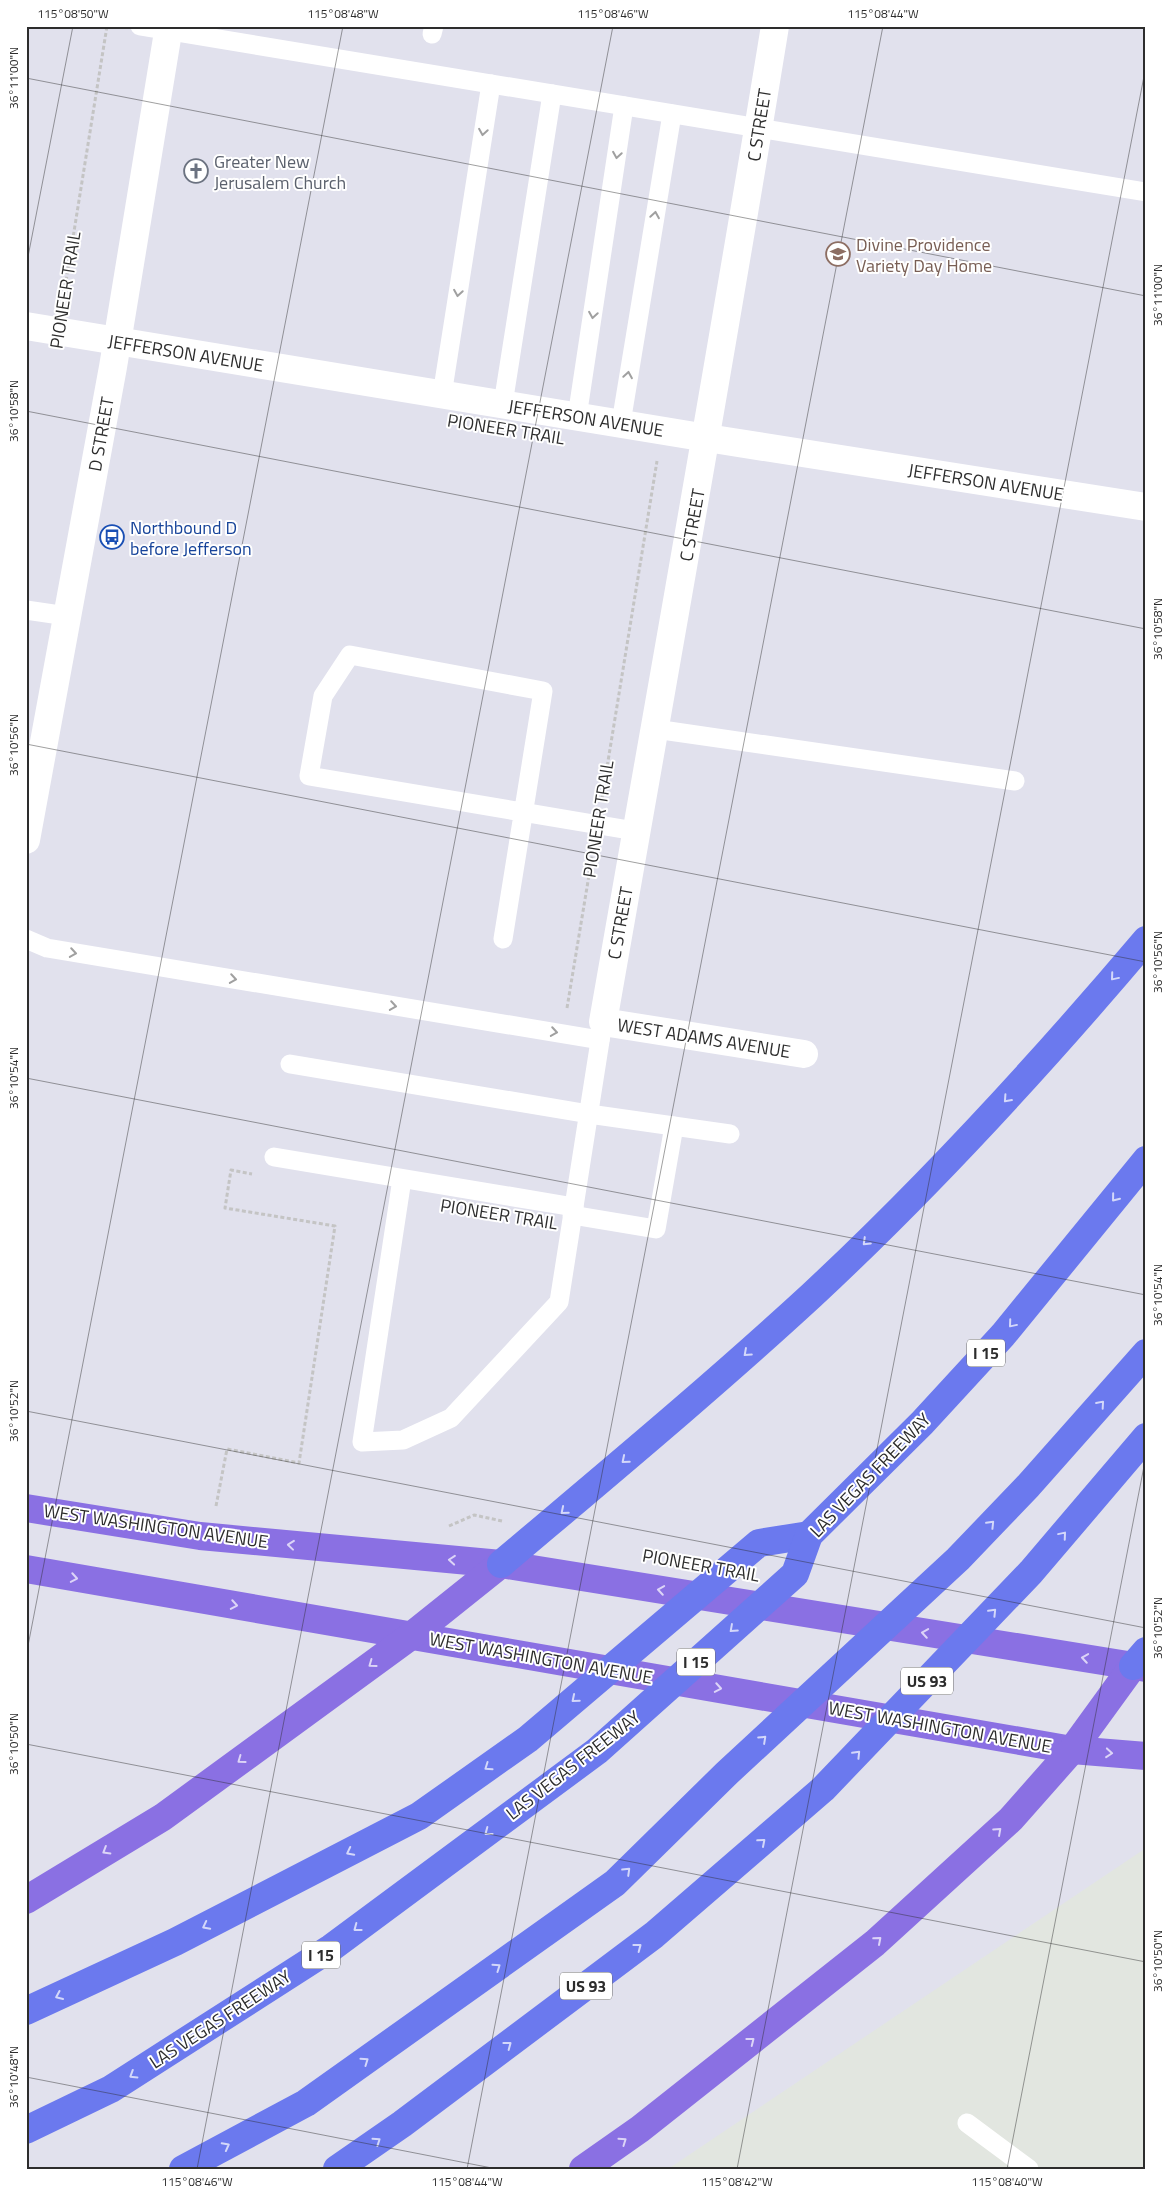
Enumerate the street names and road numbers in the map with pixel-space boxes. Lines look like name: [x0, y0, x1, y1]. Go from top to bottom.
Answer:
street label: C STREET: [740, 86, 778, 163]
street label: PIONEER TRAIL: [42, 229, 88, 351]
street label: JEFFERSON AVENUE: [106, 327, 266, 379]
street label: JEFFERSON AVENUE: [506, 392, 666, 444]
street label: D STREET: [81, 394, 121, 473]
street label: PIONEER TRAIL: [445, 406, 567, 452]
street label: JEFFERSON AVENUE: [906, 456, 1066, 508]
street label: C STREET: [672, 486, 712, 564]
street label: PIONEER TRAIL: [575, 758, 621, 880]
street label: C STREET: [600, 884, 640, 962]
street label: WEST ADAMS AVENUE: [615, 1011, 793, 1065]
street label: PIONEER TRAIL: [438, 1191, 560, 1237]
road number: I 15: [967, 1340, 1005, 1366]
street label: LAS VEGAS FREEWAY: [803, 1406, 937, 1543]
street label: WEST WASHINGTON AVENUE: [42, 1497, 270, 1555]
street label: PIONEER TRAIL: [640, 1541, 762, 1589]
street label: WEST WASHINGTON AVENUE: [427, 1625, 655, 1691]
road number: I 15: [677, 1648, 715, 1675]
road number: US 93: [901, 1668, 953, 1694]
street label: WEST WASHINGTON AVENUE: [826, 1694, 1054, 1760]
street label: LAS VEGAS FREEWAY: [500, 1704, 646, 1826]
road number: I 15: [302, 1942, 340, 1968]
street label: LAS VEGAS FREEWAY: [144, 1963, 296, 2075]
road number: US 93: [560, 1972, 612, 2000]

